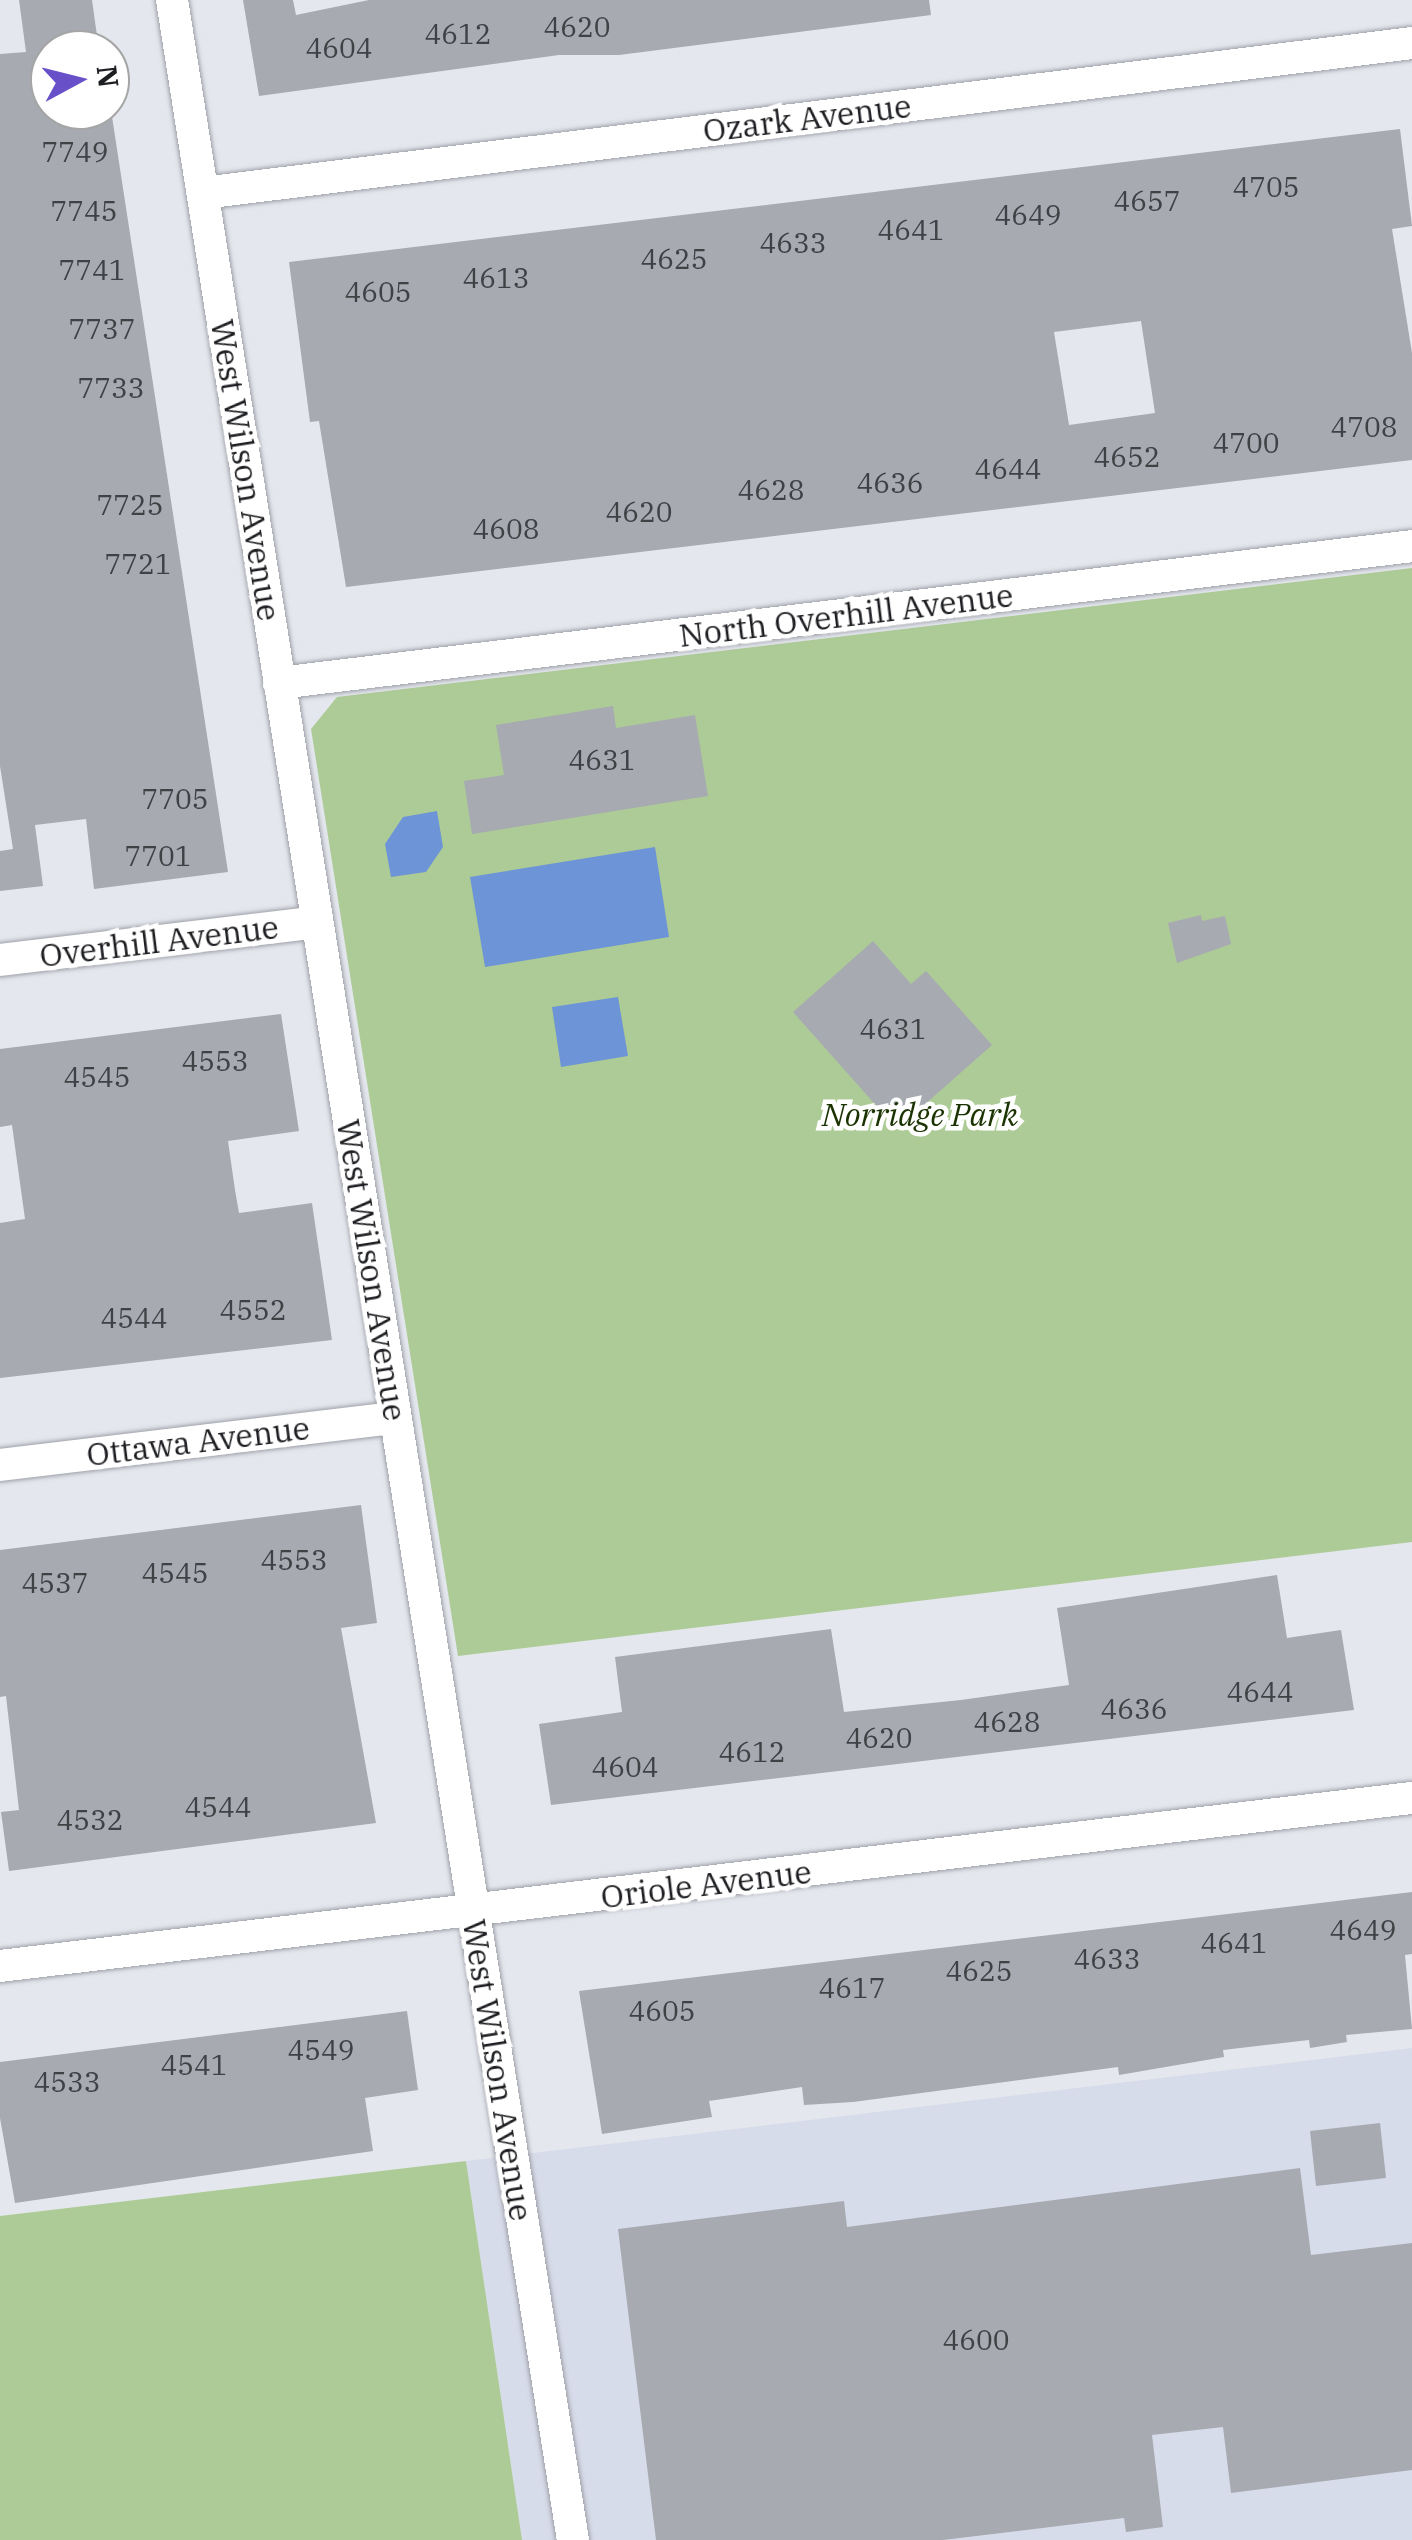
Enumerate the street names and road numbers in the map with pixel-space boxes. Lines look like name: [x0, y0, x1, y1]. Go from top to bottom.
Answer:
street label: Ozark Avenue: [701, 86, 913, 150]
street label: West Wilson Avenue: [203, 316, 289, 624]
street label: North Overhill Avenue: [677, 575, 1015, 655]
street label: Overhill Avenue: [37, 907, 281, 975]
street label: West Wilson Avenue: [329, 1116, 415, 1424]
street label: Ottawa Avenue: [84, 1408, 312, 1474]
street label: Oriole Avenue: [599, 1852, 813, 1916]
street label: West Wilson Avenue: [455, 1916, 541, 2224]

